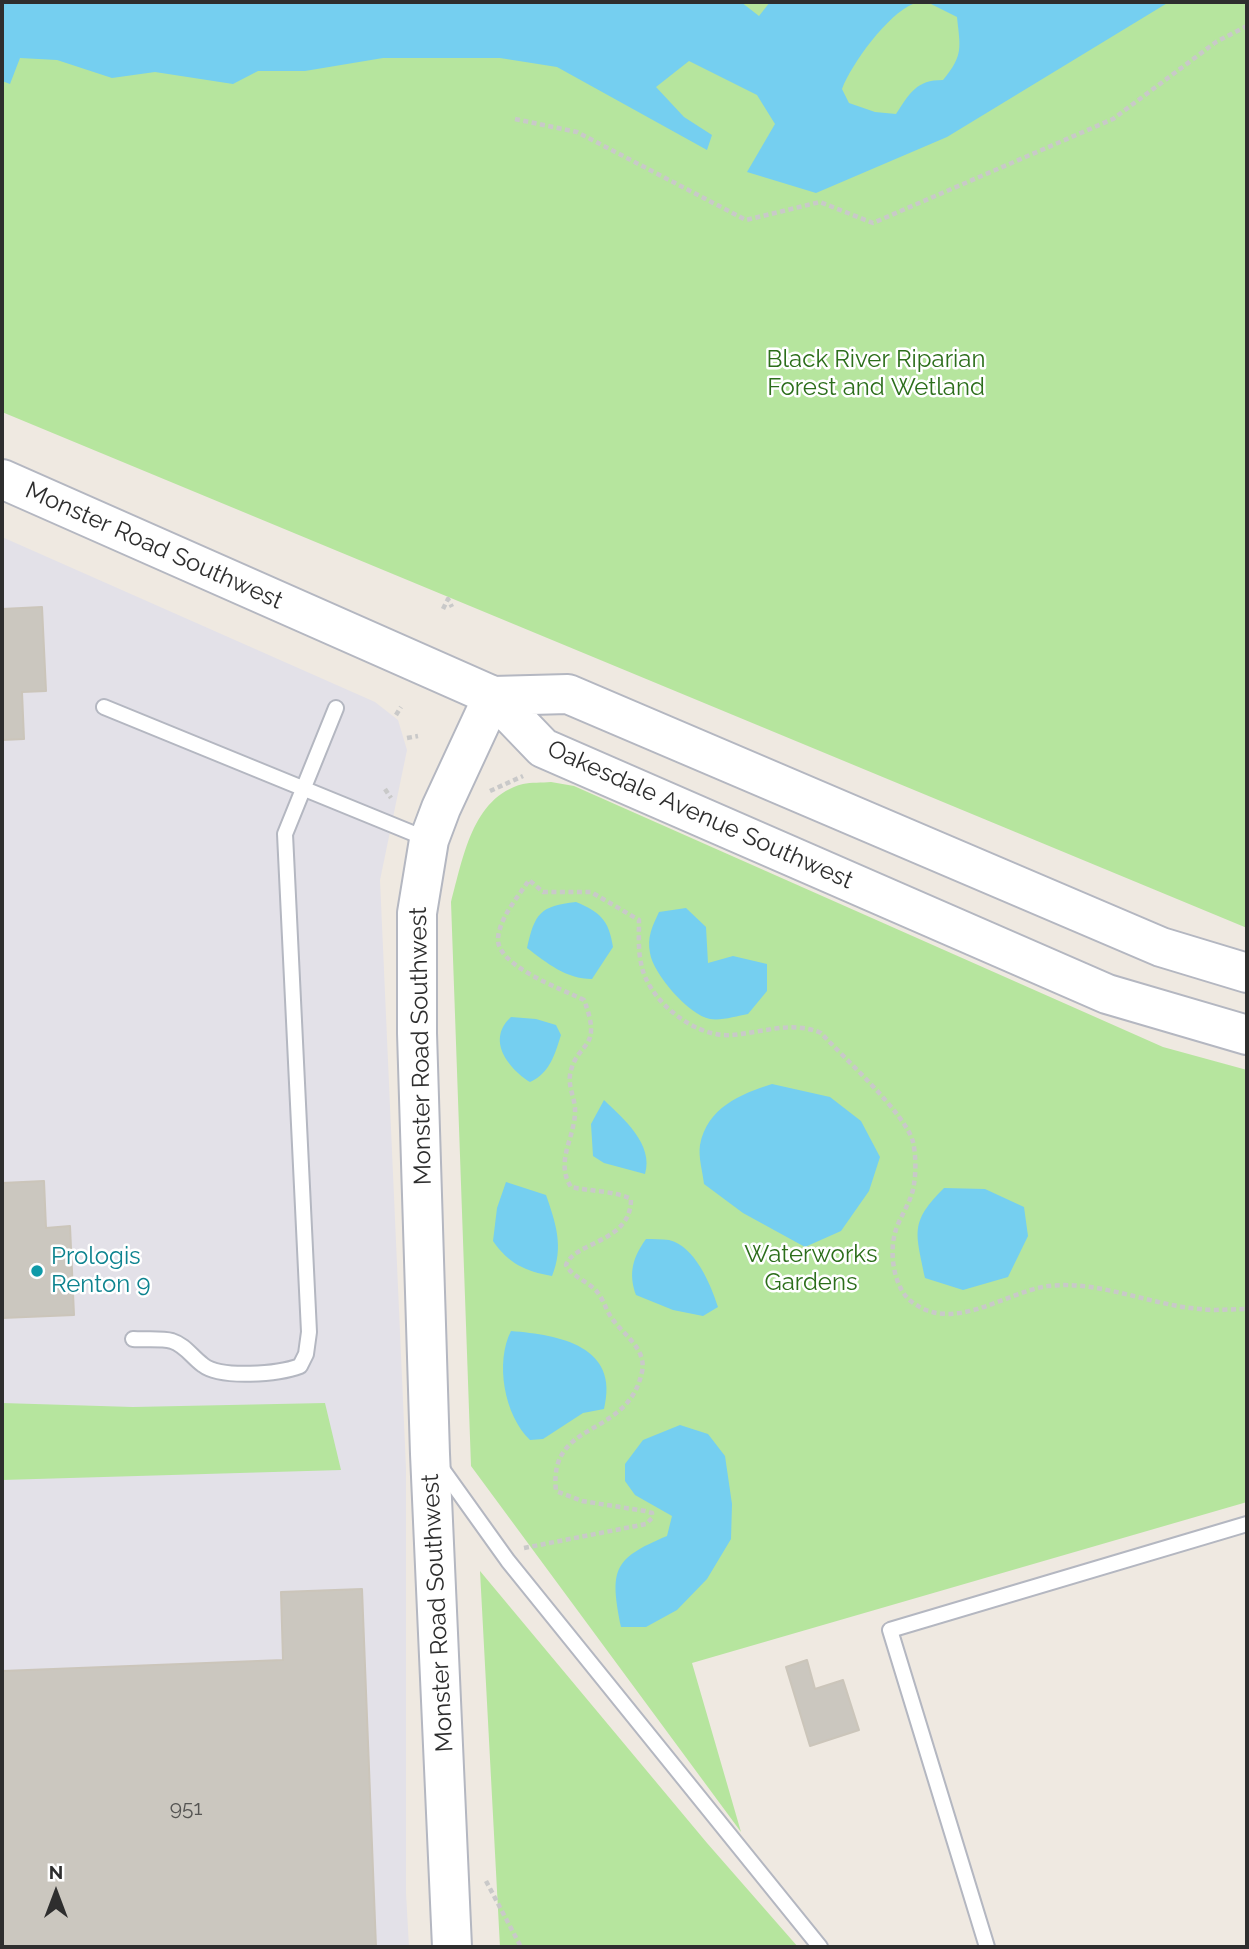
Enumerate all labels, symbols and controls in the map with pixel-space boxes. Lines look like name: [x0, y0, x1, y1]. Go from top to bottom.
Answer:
park label: Black River Riparian Forest and Wetland: [767, 346, 985, 402]
street label: Monster Road Southwest: [21, 476, 287, 616]
street label: Oakesdale Avenue Southwest: [543, 734, 857, 896]
street label: Monster Road Southwest: [404, 907, 438, 1185]
park label: Waterworks Gardens: [744, 1241, 878, 1297]
place label: Prologis Renton 9: [51, 1243, 151, 1299]
marker: Prologis Renton 9: [29, 1263, 45, 1279]
street label: Monster Road Southwest: [416, 1473, 460, 1753]
house number: 951: [170, 1796, 202, 1822]
north arrow: [21, 1858, 91, 1928]
text: N: [49, 1861, 63, 1883]

